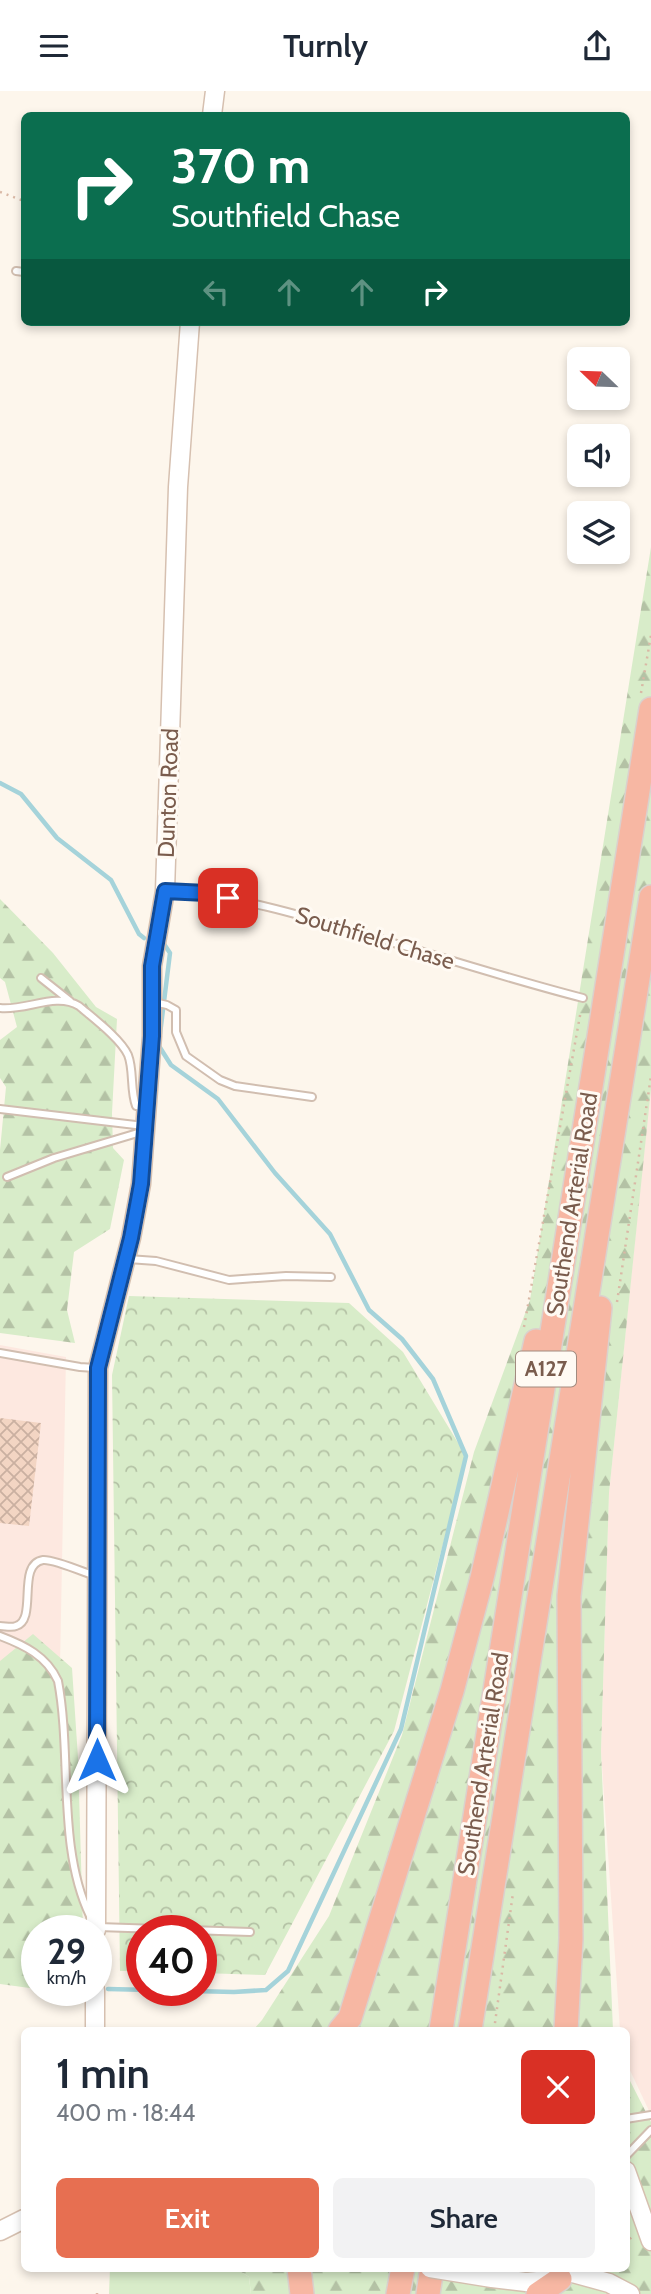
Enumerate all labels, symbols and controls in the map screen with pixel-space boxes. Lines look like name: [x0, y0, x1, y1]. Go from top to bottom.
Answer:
text: Turnly: [283, 26, 368, 65]
icon: menu: [35, 27, 73, 65]
icon: share: [578, 27, 616, 65]
text: 370 m: [171, 136, 310, 195]
icon: right: [56, 140, 147, 231]
text: Southfield Chase: [171, 196, 400, 235]
icon: left: [197, 273, 235, 311]
icon: ahead: [270, 273, 308, 311]
icon: ahead: [343, 273, 381, 311]
icon: right: [416, 273, 454, 311]
north arrow: [567, 347, 630, 409]
map controls: [567, 347, 630, 564]
button: sound: [567, 424, 630, 487]
button: layers: [567, 501, 630, 564]
street label: Dunton Road: [152, 728, 184, 858]
pin: [198, 868, 258, 928]
icon: arrive: [209, 879, 247, 917]
street label: Southfield Chase: [292, 901, 458, 976]
street label: Southend Arterial Road: [541, 1090, 603, 1318]
road number: A127: [516, 1351, 576, 1387]
street label: Southend Arterial Road: [452, 1650, 514, 1878]
position arrow: [60, 1723, 134, 1797]
speed limit sign: 40: [126, 1915, 217, 2006]
text: 29: [47, 1930, 86, 1973]
text: km/h: [47, 1967, 86, 1989]
text: 1 min: [56, 2047, 150, 2099]
button: close: [521, 2050, 595, 2124]
text: 400 m · 18:44: [56, 2099, 195, 2127]
button: Exit: [56, 2178, 319, 2258]
button: Share: [333, 2178, 595, 2258]

